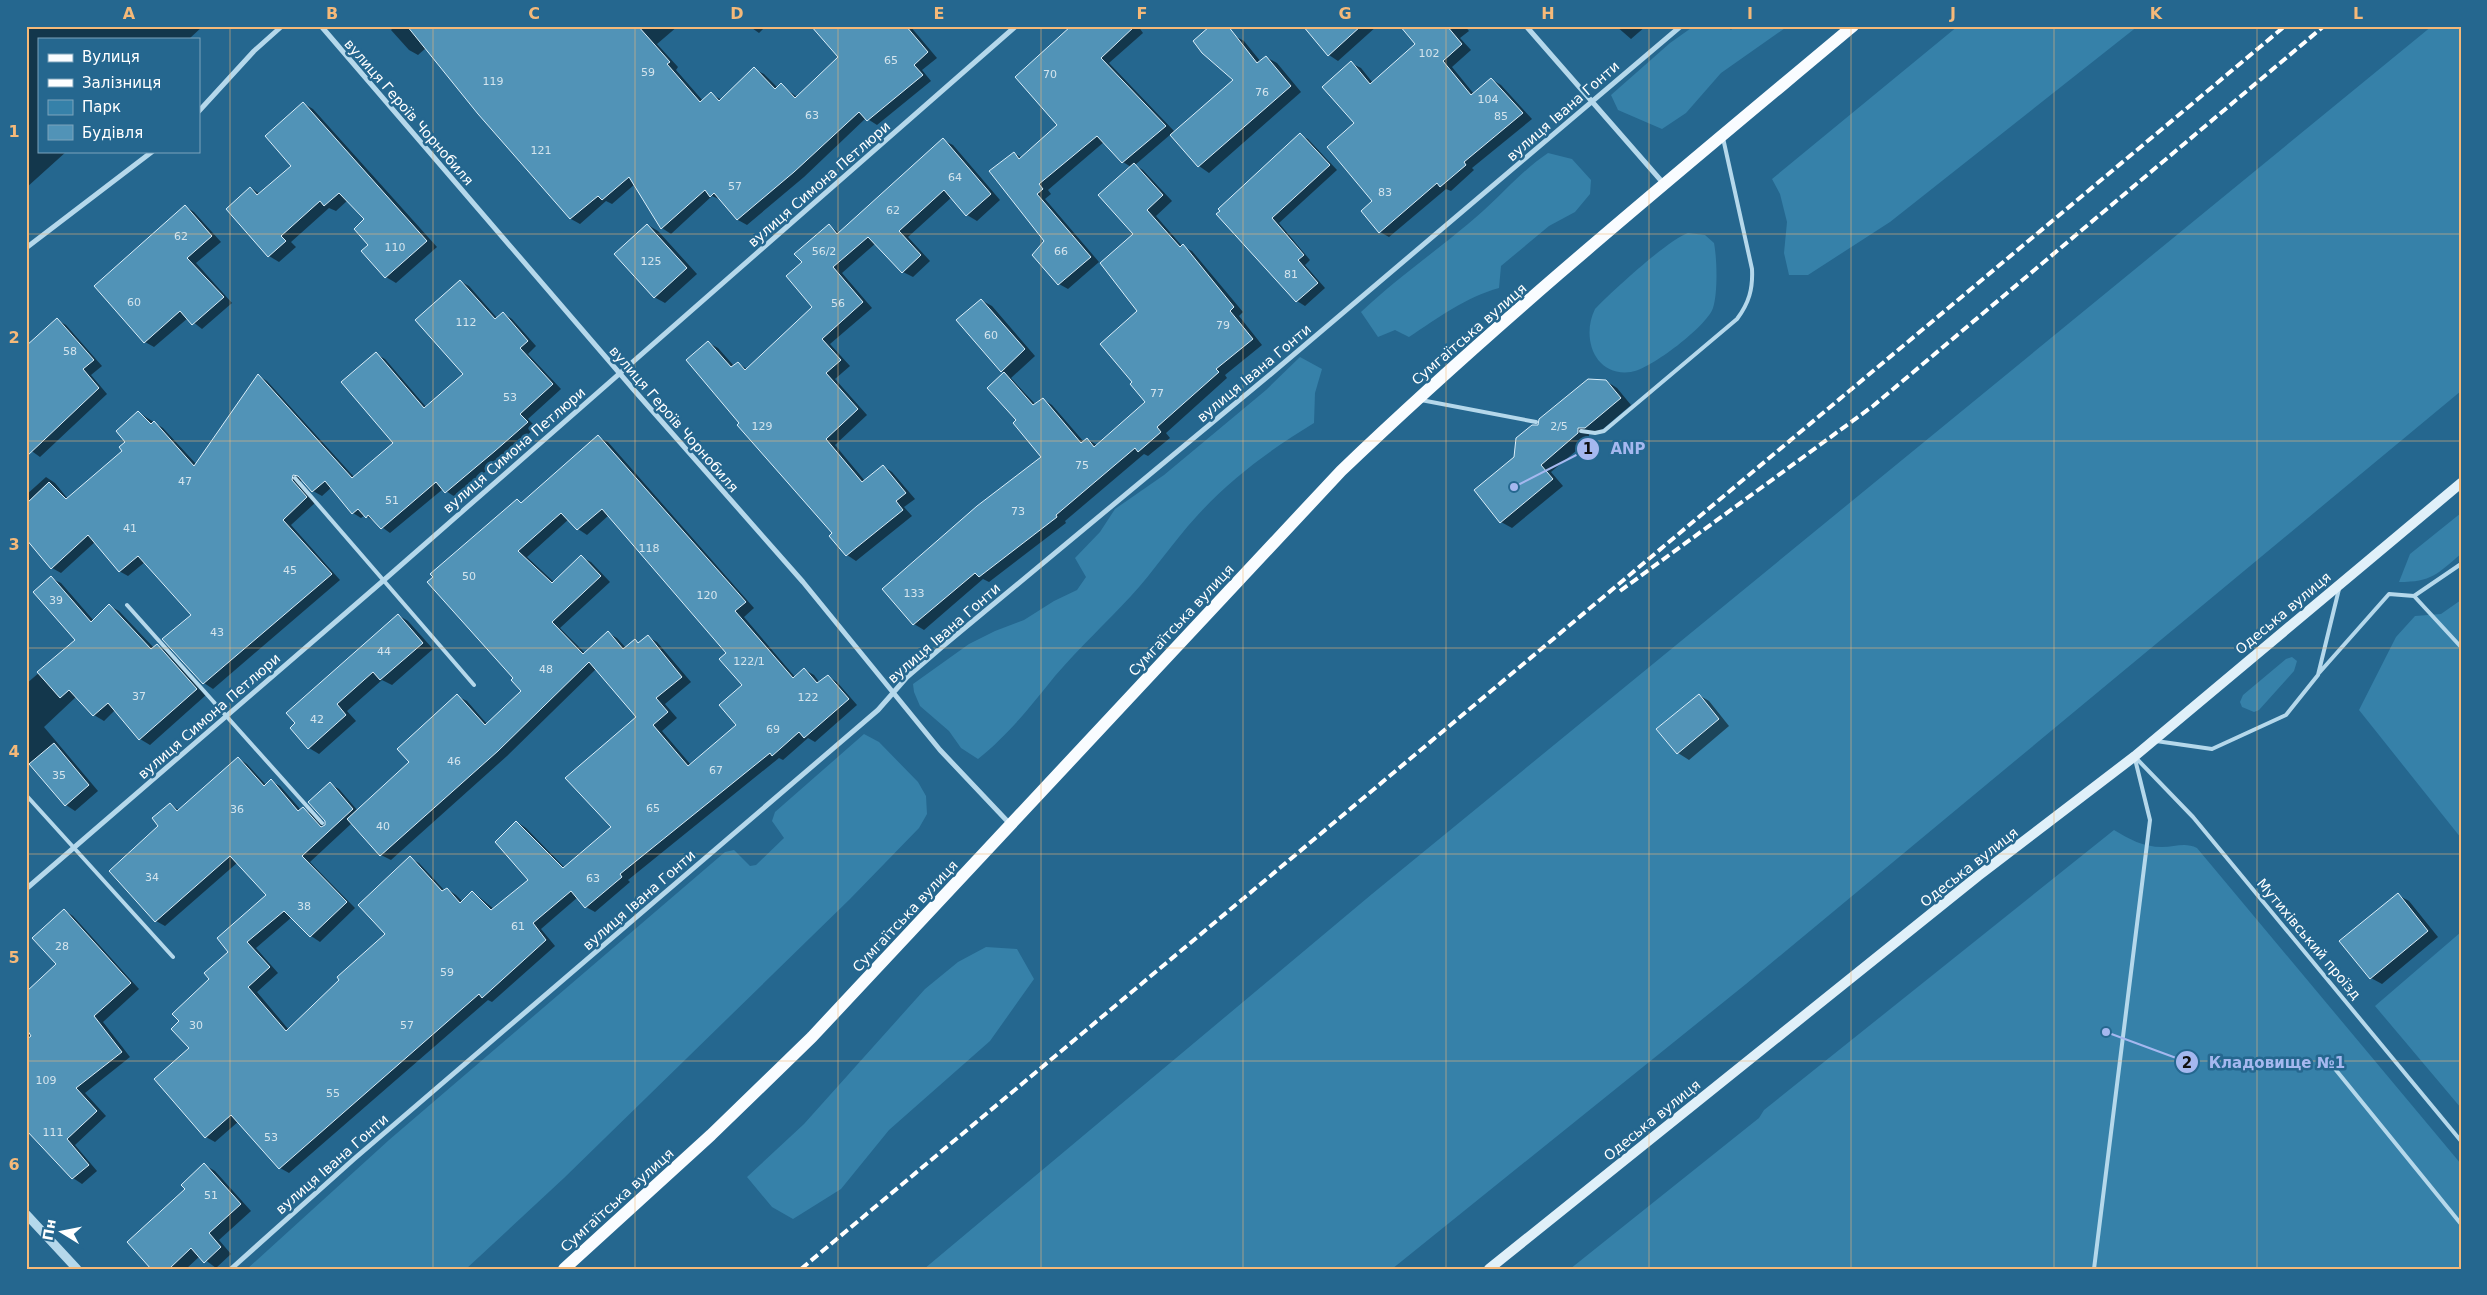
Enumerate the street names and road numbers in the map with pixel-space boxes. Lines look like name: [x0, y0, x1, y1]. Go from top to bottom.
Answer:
street label: вулиця Героїв Чорнобиля: [341, 36, 477, 188]
street label: вулиця Івана Гонти: [1504, 58, 1622, 164]
street label: вулиця Симона Петлюри: [745, 118, 893, 250]
street label: Сумгаїтська вулиця: [1408, 280, 1530, 388]
street label: вулиця Івана Гонти: [1194, 321, 1314, 425]
street label: вулиця Героїв Чорнобиля: [606, 343, 742, 495]
street label: вулиця Симона Петлюри: [440, 384, 588, 516]
street label: Сумгаїтська вулиця: [1125, 561, 1237, 679]
street label: Одеська вулиця: [2232, 569, 2334, 657]
street label: вулиця Івана Гонти: [885, 580, 1003, 686]
street label: вулиця Симона Петлюри: [135, 650, 283, 782]
street label: Одеська вулиця: [1917, 824, 2021, 910]
street label: вулиця Івана Гонти: [580, 847, 698, 953]
street label: Сумгаїтська вулиця: [849, 857, 961, 975]
street label: Мутихівський проїзд: [2254, 875, 2364, 1003]
street label: Одеська вулиця: [1601, 1076, 1703, 1164]
street label: вулиця Івана Гонти: [273, 1111, 391, 1217]
street label: Сумгаїтська вулиця: [557, 1145, 677, 1255]

